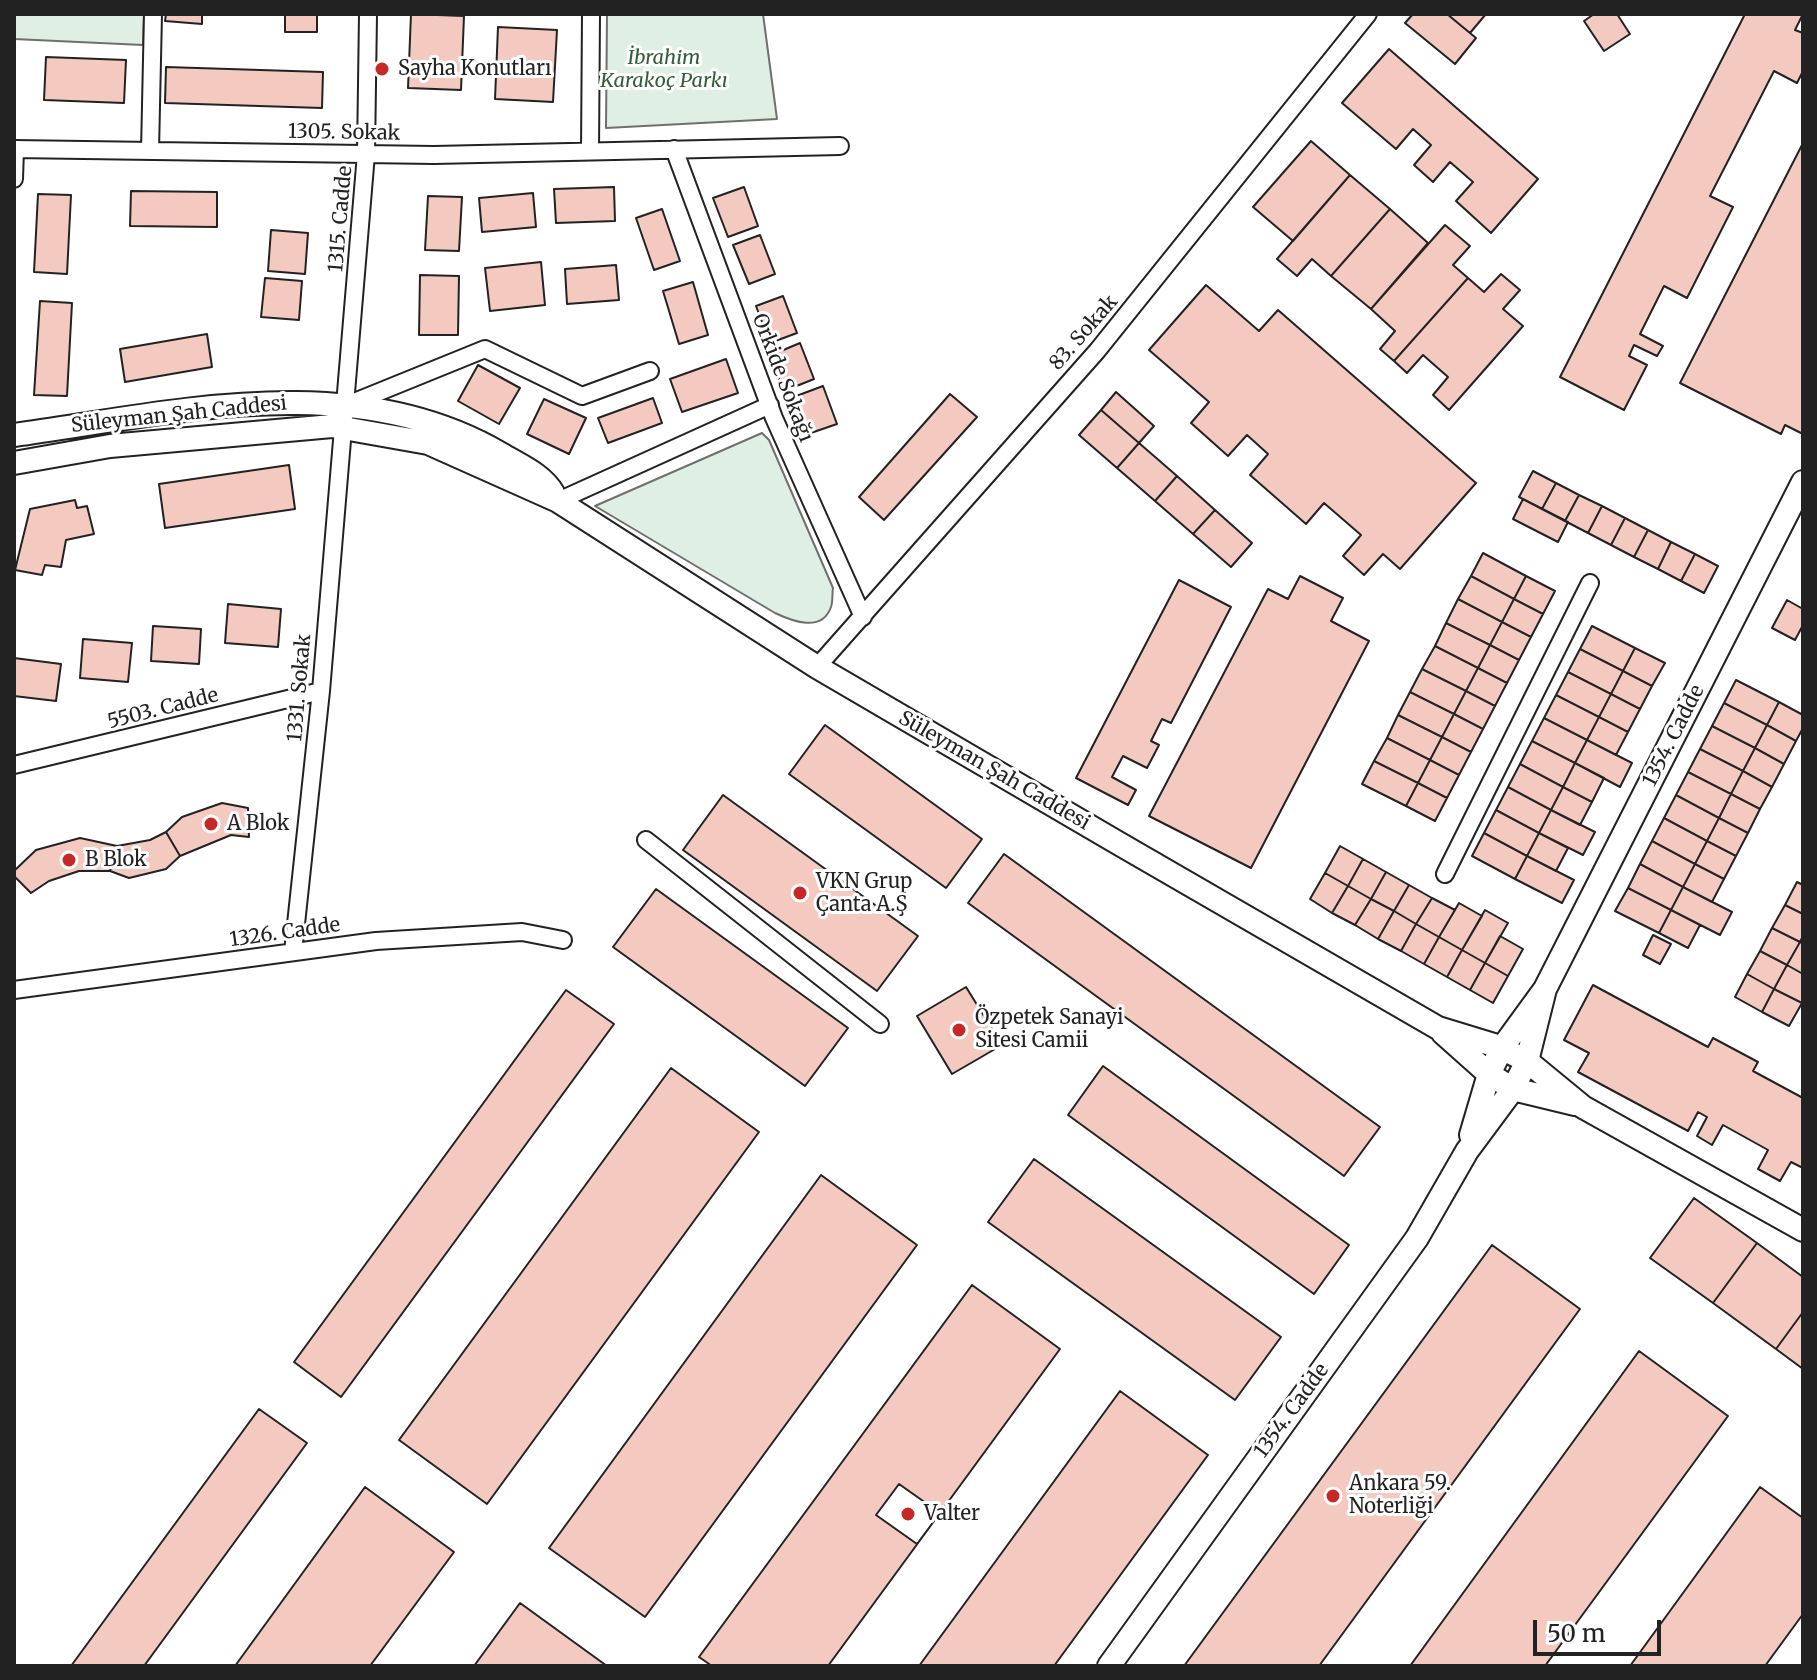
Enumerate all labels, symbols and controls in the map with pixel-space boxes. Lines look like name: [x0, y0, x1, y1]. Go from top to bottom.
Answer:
park label: İbrahim Karakoç Parkı: [600, 46, 728, 93]
place label: Sayha Konutları: [398, 57, 552, 81]
marker: Sayha Konutları: [373, 60, 391, 78]
street label: 1305. Sokak: [288, 120, 400, 146]
street label: 1315. Cadde: [324, 165, 358, 273]
street label: 83. Sokak: [1045, 291, 1123, 375]
street label: Orkide Sokağı: [747, 311, 817, 445]
street label: Süleyman Şah Caddesi: [70, 392, 288, 438]
street label: 1331. Sokak: [283, 633, 317, 743]
street label: 1354. Cadde: [1638, 681, 1710, 791]
street label: 5503. Cadde: [105, 684, 221, 734]
street label: Süleyman Şah Caddesi: [894, 706, 1094, 836]
place label: A Blok: [227, 812, 289, 836]
marker: A Blok: [202, 815, 220, 833]
place label: B Blok: [85, 848, 147, 872]
marker: B Blok: [60, 851, 78, 869]
place label: VKN Grup Çanta A.Ş: [816, 870, 912, 917]
marker: VKN Grup Çanta A.Ş: [791, 884, 809, 902]
street label: 1326. Cadde: [228, 913, 342, 953]
place label: Özpetek Sanayi Sitesi Camii: [975, 1006, 1124, 1053]
marker: Özpetek Sanayi Sitesi Camii: [950, 1021, 968, 1039]
street label: 1354. Cadde: [1250, 1359, 1334, 1463]
place label: Ankara 59. Noterliği: [1349, 1472, 1451, 1519]
marker: Ankara 59. Noterliği: [1324, 1487, 1342, 1505]
place label: Valter: [924, 1502, 980, 1526]
marker: Valter: [899, 1505, 917, 1523]
scale bar: [1537, 1604, 1665, 1654]
text: 50 m: [1547, 1618, 1606, 1649]

